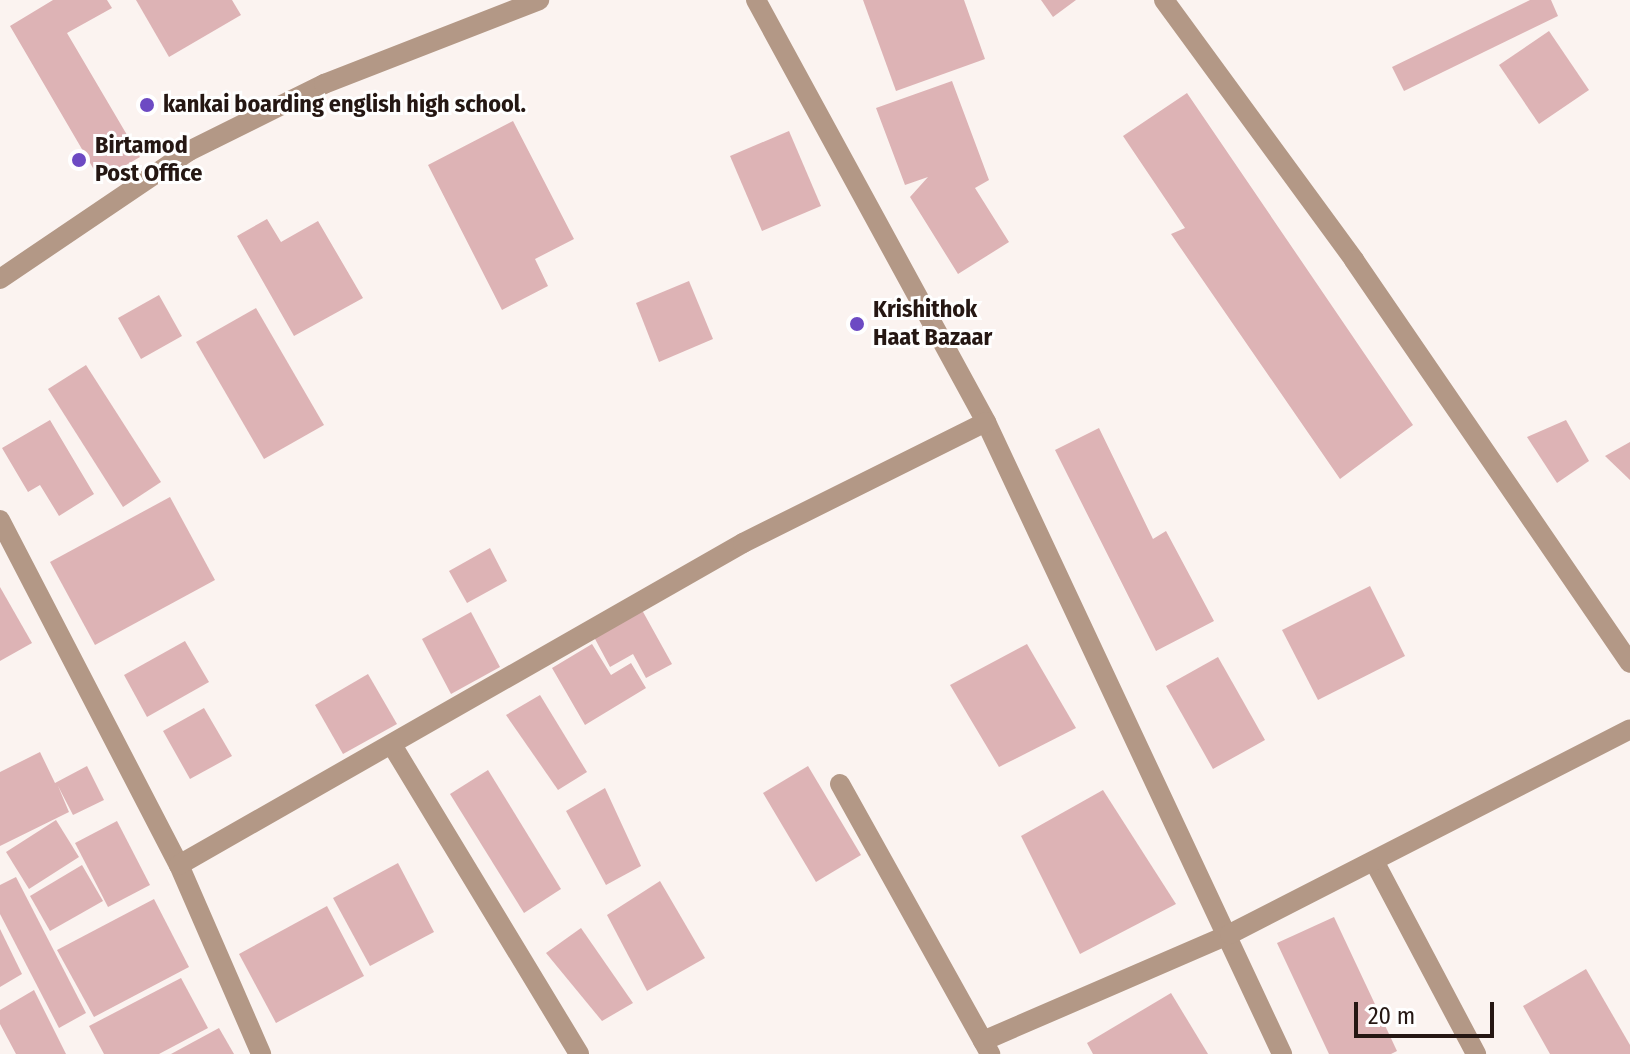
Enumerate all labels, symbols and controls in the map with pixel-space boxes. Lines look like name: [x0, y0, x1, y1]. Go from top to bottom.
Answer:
place label: kankai boarding english high school.: [163, 91, 526, 119]
marker: kankai boarding english high school.: [138, 96, 156, 114]
place label: Birtamod Post Office: [95, 132, 202, 188]
marker: Birtamod Post Office: [70, 151, 88, 169]
place label: Krishithok Haat Bazaar: [873, 296, 992, 352]
marker: Krishithok Haat Bazaar: [848, 315, 866, 333]
scale bar: [1358, 986, 1498, 1036]
text: 20 m: [1368, 1002, 1415, 1030]

